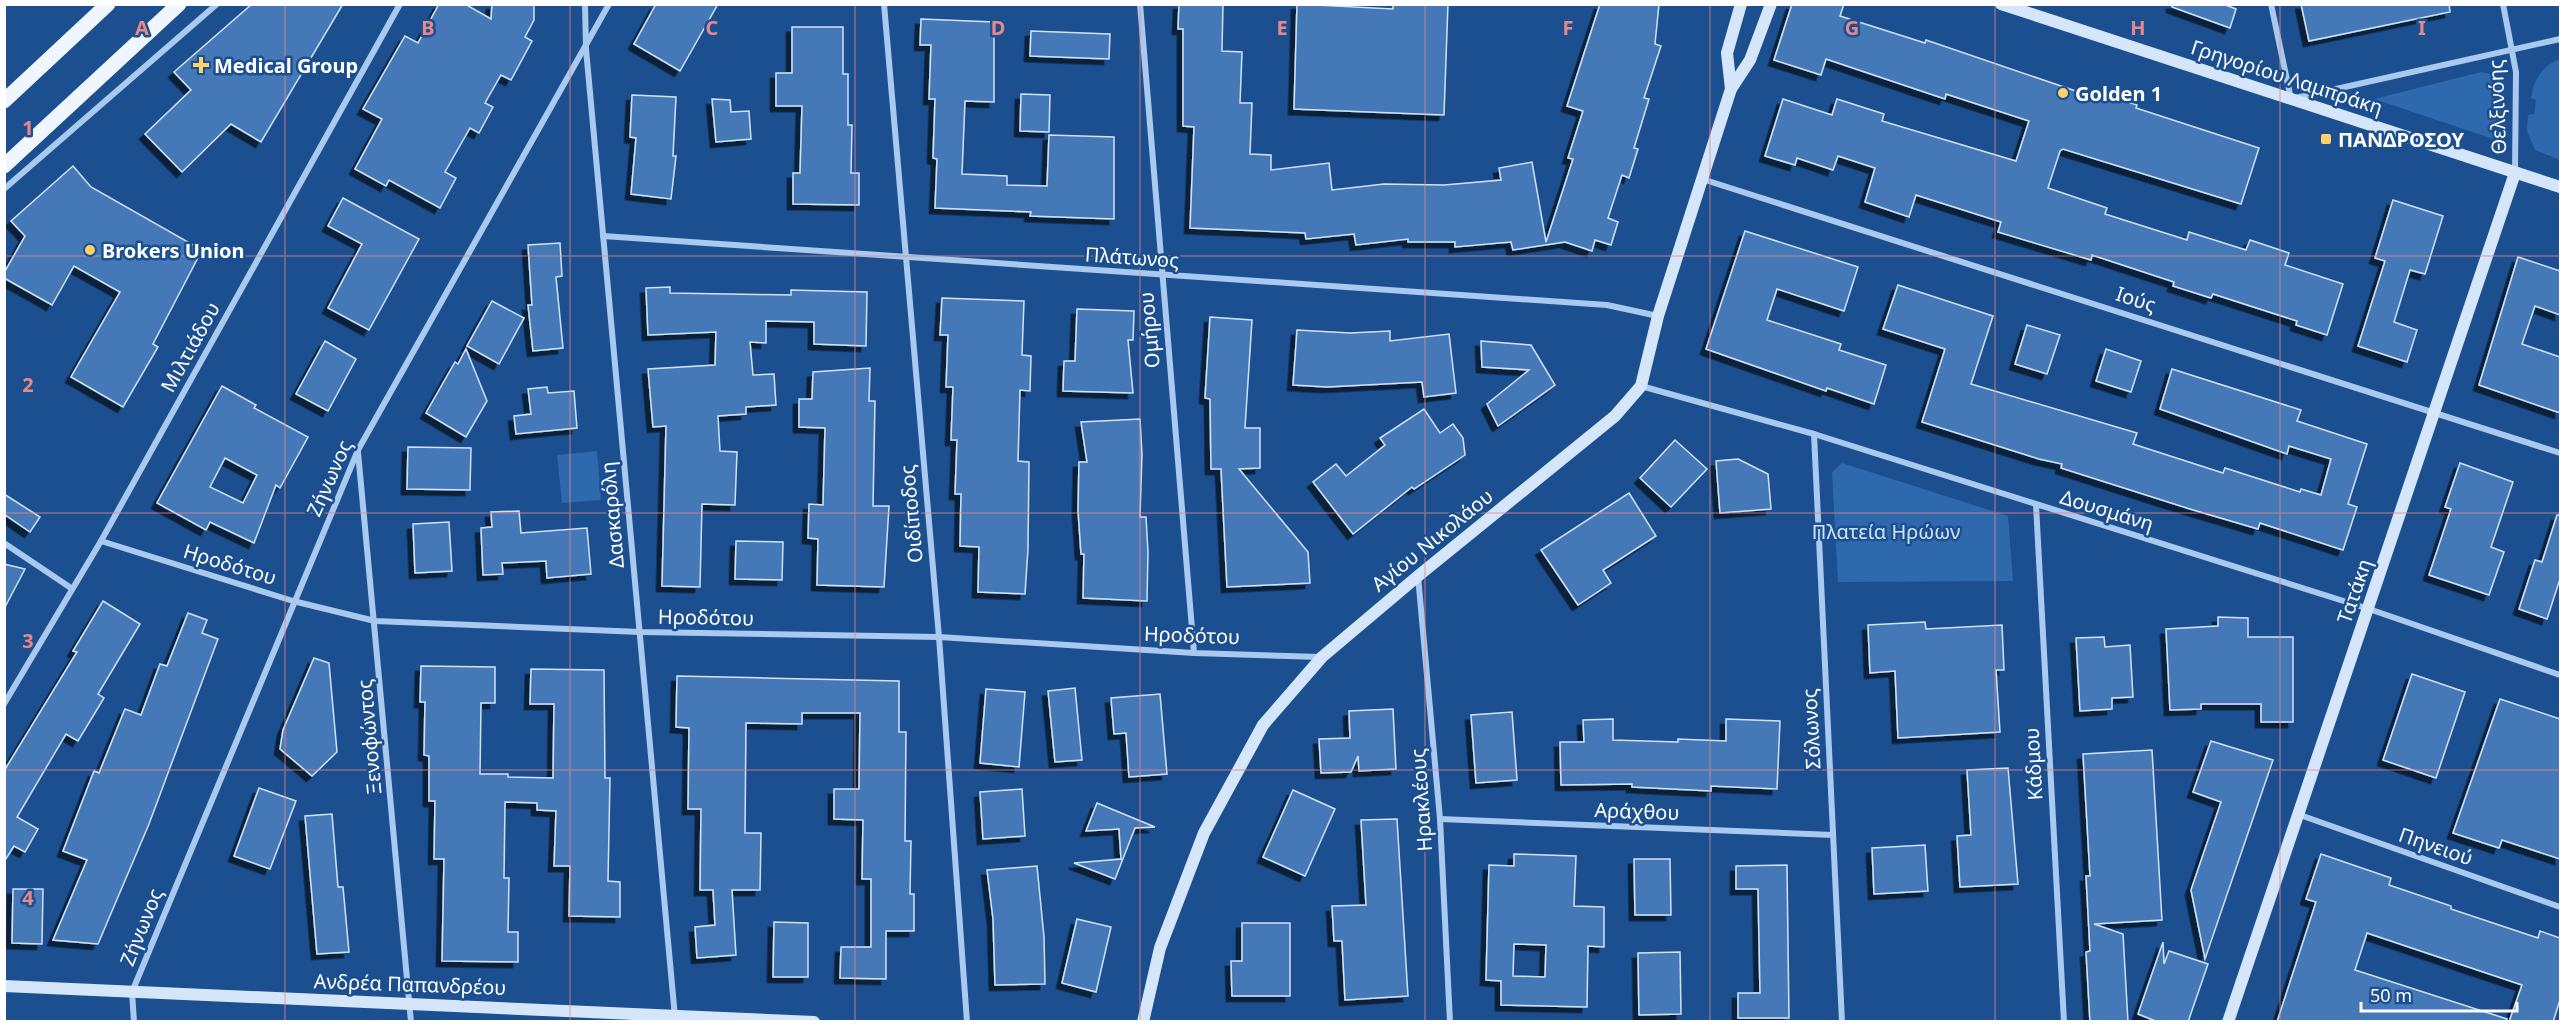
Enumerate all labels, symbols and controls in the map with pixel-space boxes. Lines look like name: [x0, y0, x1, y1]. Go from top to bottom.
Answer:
text: A: [135, 14, 149, 41]
text: B: [421, 14, 435, 41]
text: C: [706, 14, 719, 41]
text: D: [991, 14, 1005, 41]
text: E: [1276, 14, 1288, 41]
text: F: [1563, 14, 1573, 41]
text: G: [1845, 14, 1859, 41]
text: H: [2130, 14, 2146, 41]
text: I: [2418, 14, 2426, 41]
street label: Γρηγορίου Λαμπράκη: [2188, 33, 2386, 121]
place label: Medical Group: [214, 52, 358, 79]
marker: Medical Group: [192, 56, 210, 74]
street label: Θελξινόης: [2482, 59, 2512, 155]
place label: Golden 1: [2075, 80, 2162, 107]
marker: Golden 1: [2056, 86, 2070, 100]
text: 1: [22, 114, 34, 141]
place label: ΠΑΝΔΡΟΣΟΥ: [2338, 126, 2465, 153]
marker: ΠΑΝΔΡΟΣΟΥ: [2319, 132, 2333, 146]
place label: Brokers Union: [102, 237, 244, 264]
street label: Πλάτωνος: [1084, 240, 1180, 274]
marker: Brokers Union: [83, 243, 97, 257]
street label: Ιούς: [2113, 280, 2160, 318]
street label: Ομήρου: [1132, 291, 1166, 369]
street label: Μιλτιάδου: [154, 297, 226, 397]
text: 2: [22, 371, 34, 398]
street label: Ζήνωνος: [300, 435, 358, 521]
street label: Δασκαρόλη: [594, 461, 630, 569]
street label: Οιδίποδος: [893, 464, 929, 564]
street label: Αγίου Νικολάου: [1365, 483, 1499, 597]
street label: Δουσμάνη: [2057, 483, 2157, 537]
park label: Πλατεία Ηρώων: [1812, 518, 1960, 545]
street label: Ηροδότου: [180, 537, 280, 591]
street label: Τατάκη: [2330, 555, 2378, 627]
street label: Ηροδότου: [658, 603, 754, 631]
street label: Ηροδότου: [1144, 620, 1240, 650]
text: 3: [22, 627, 34, 654]
street label: Ξενοφώντος: [350, 678, 387, 796]
street label: Σόλωνος: [1795, 688, 1827, 770]
street label: Κάδμου: [2018, 727, 2048, 801]
street label: Ηρακλέους: [1404, 747, 1438, 852]
street label: Αράχθου: [1594, 796, 1680, 826]
street label: Πηνειού: [2395, 821, 2477, 871]
text: 4: [22, 884, 34, 911]
street label: Ζήνωνος: [113, 884, 169, 970]
street label: Ανδρέα Παπανδρέου: [313, 967, 507, 1001]
scale bar: [2361, 975, 2517, 1013]
text: 50 m: [2370, 983, 2412, 1007]

